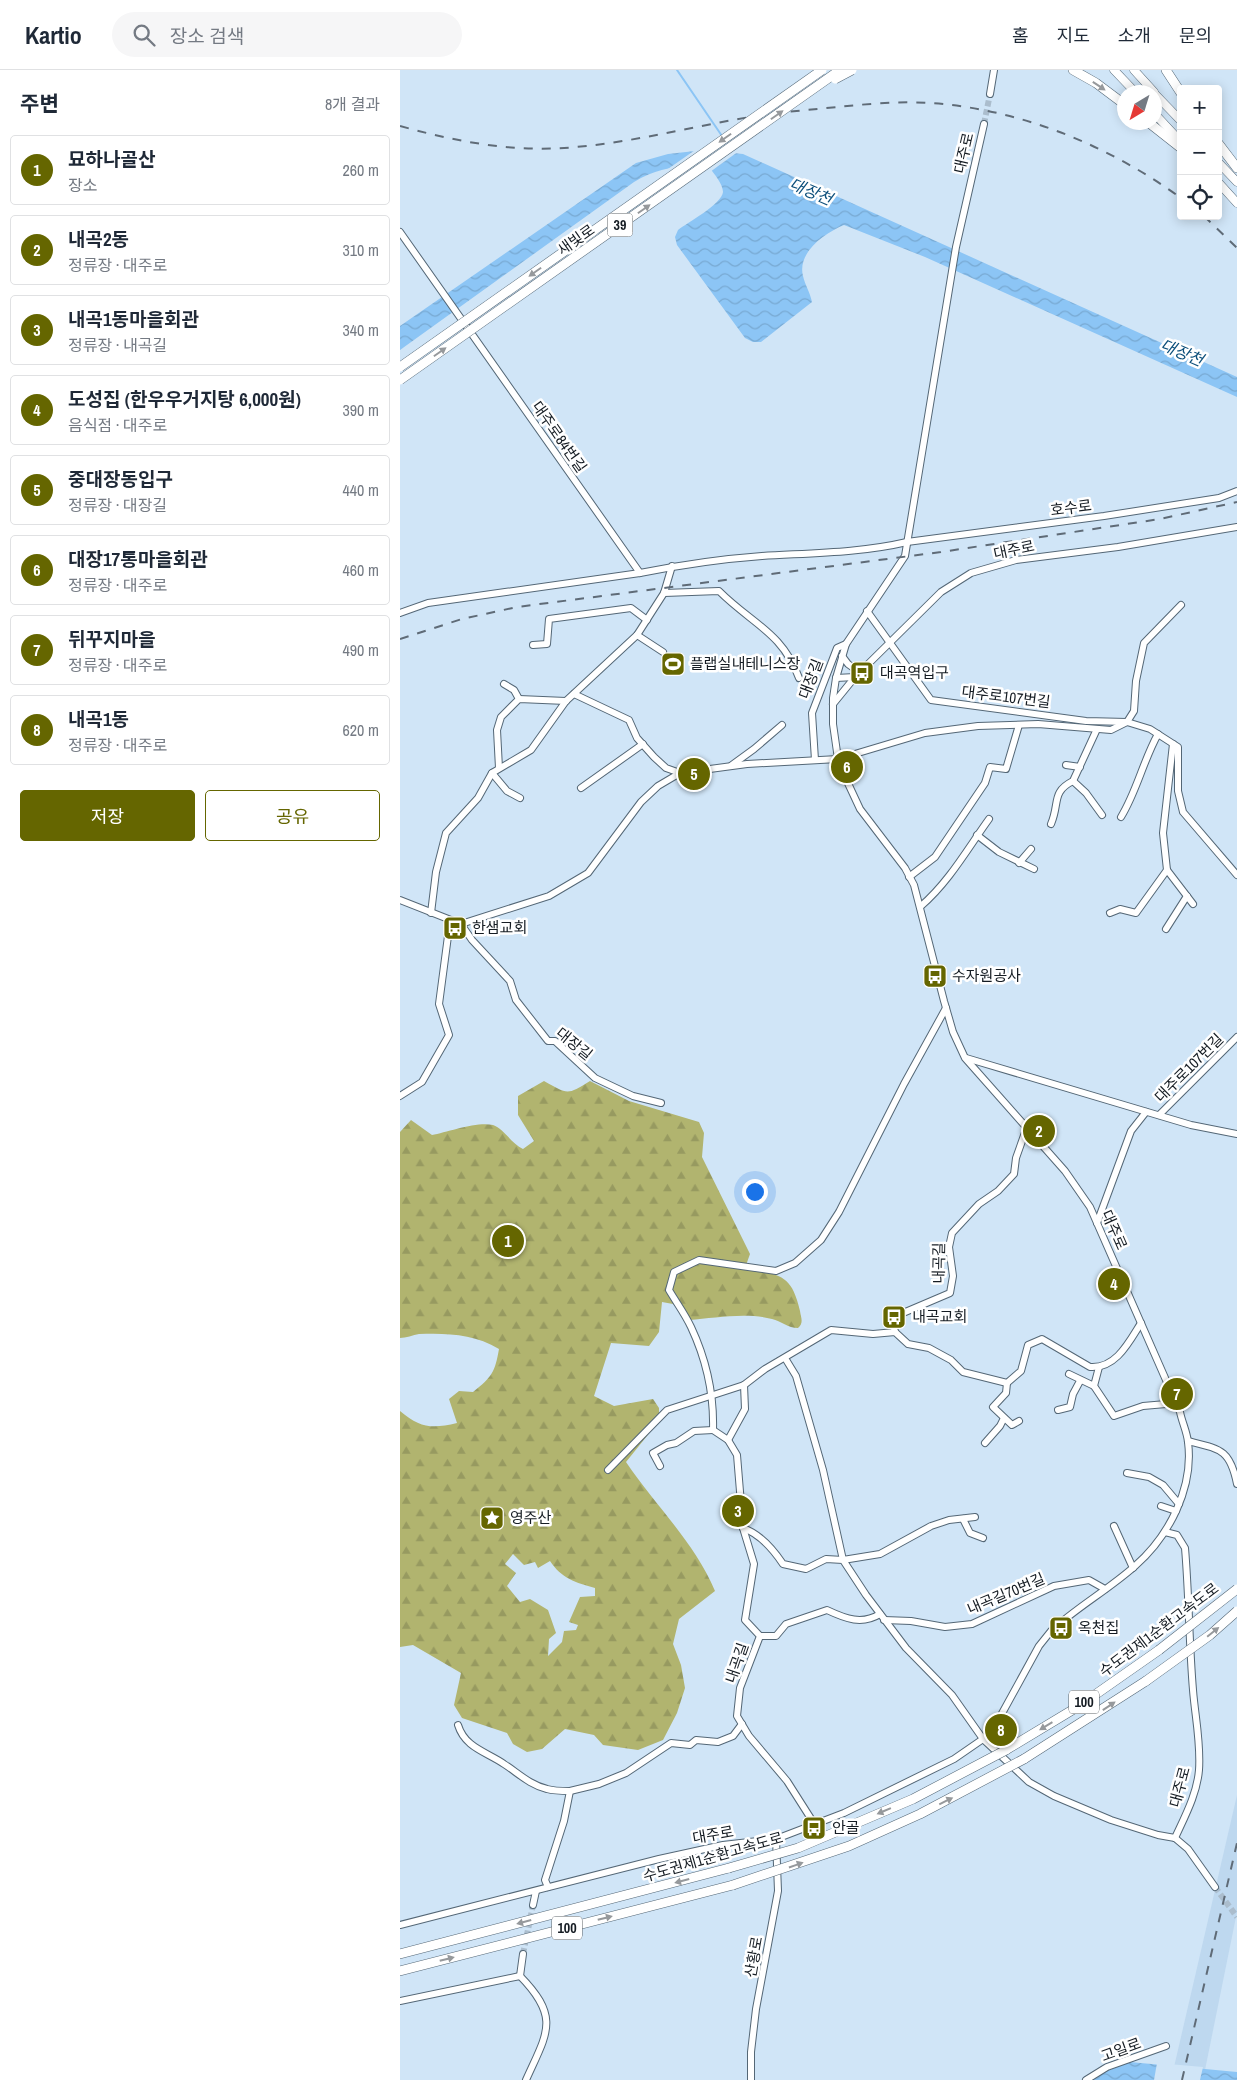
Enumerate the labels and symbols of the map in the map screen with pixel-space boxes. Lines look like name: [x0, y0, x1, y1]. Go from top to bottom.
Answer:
one-way arrow: [1093, 81, 1106, 91]
north arrow: [1117, 85, 1162, 130]
one-way arrow: [771, 110, 784, 120]
street label: 대주로: [949, 130, 978, 175]
one-way arrow: [718, 133, 732, 143]
water label: 대장천: [786, 172, 838, 211]
one-way arrow: [638, 204, 651, 214]
road number: 39: [608, 214, 632, 236]
street label: 새빛로: [553, 219, 599, 260]
one-way arrow: [528, 267, 542, 277]
water label: 대장천: [1157, 333, 1209, 372]
one-way arrow: [433, 347, 447, 357]
street label: 대주로84번길: [527, 397, 592, 477]
street label: 호수로: [1049, 495, 1093, 520]
street label: 대주로: [991, 535, 1036, 564]
sports icon: 플랩실내테니스장: [660, 651, 686, 677]
place label: 플랩실내테니스장: [690, 653, 801, 674]
street label: 대장길: [793, 656, 828, 702]
bus stop icon: 대곡역입구: [849, 660, 875, 686]
place label: 대곡역입구: [880, 662, 949, 683]
street label: 대주로107번길: [960, 681, 1052, 712]
pin: 6: [831, 748, 863, 786]
pin: 5: [678, 755, 710, 793]
bus stop icon: 한샘교회: [442, 915, 468, 941]
place label: 한샘교회: [472, 917, 527, 938]
bus stop icon: 수자원공사: [922, 963, 948, 989]
place label: 수자원공사: [952, 965, 1021, 986]
street label: 대장길: [552, 1022, 597, 1065]
street label: 대주로107번길: [1150, 1029, 1228, 1107]
pin: 2: [1023, 1112, 1055, 1150]
your location: [742, 1179, 768, 1205]
street label: 대주로: [1096, 1207, 1132, 1253]
pin: 1: [492, 1222, 524, 1260]
street label: 내곡길: [928, 1242, 949, 1284]
pin: 4: [1098, 1265, 1130, 1303]
bus stop icon: 내곡교회: [881, 1304, 907, 1330]
place label: 내곡교회: [912, 1306, 967, 1327]
pin: 7: [1161, 1375, 1193, 1413]
pin: 3: [722, 1492, 754, 1530]
place icon: 영주산: [479, 1505, 505, 1531]
place label: 영주산: [510, 1507, 552, 1528]
street label: 내곡길70번길: [964, 1568, 1048, 1619]
street label: 수도권제1순환고속도로: [1095, 1578, 1223, 1682]
bus stop icon: 옥천집: [1048, 1615, 1074, 1641]
place label: 옥천집: [1078, 1617, 1119, 1638]
one-way arrow: [1206, 1626, 1219, 1637]
street label: 내곡길: [720, 1640, 753, 1686]
road number: 100: [1069, 1690, 1099, 1714]
one-way arrow: [1103, 1701, 1116, 1711]
pin: 8: [985, 1711, 1017, 1749]
one-way arrow: [1040, 1721, 1053, 1730]
street label: 대주로: [1164, 1764, 1195, 1810]
one-way arrow: [939, 1797, 953, 1805]
one-way arrow: [877, 1808, 891, 1816]
bus stop icon: 안골: [801, 1815, 827, 1841]
place label: 안골: [832, 1817, 860, 1838]
street label: 대주로: [691, 1821, 735, 1848]
street label: 수도권제1순환고속도로: [640, 1826, 785, 1887]
one-way arrow: [789, 1861, 804, 1868]
one-way arrow: [674, 1877, 689, 1885]
one-way arrow: [597, 1914, 612, 1922]
road number: 100: [552, 1916, 582, 1940]
one-way arrow: [517, 1918, 532, 1926]
street label: 산황로: [740, 1935, 767, 1979]
one-way arrow: [440, 1955, 455, 1963]
street label: 고일로: [1098, 2033, 1144, 2066]

